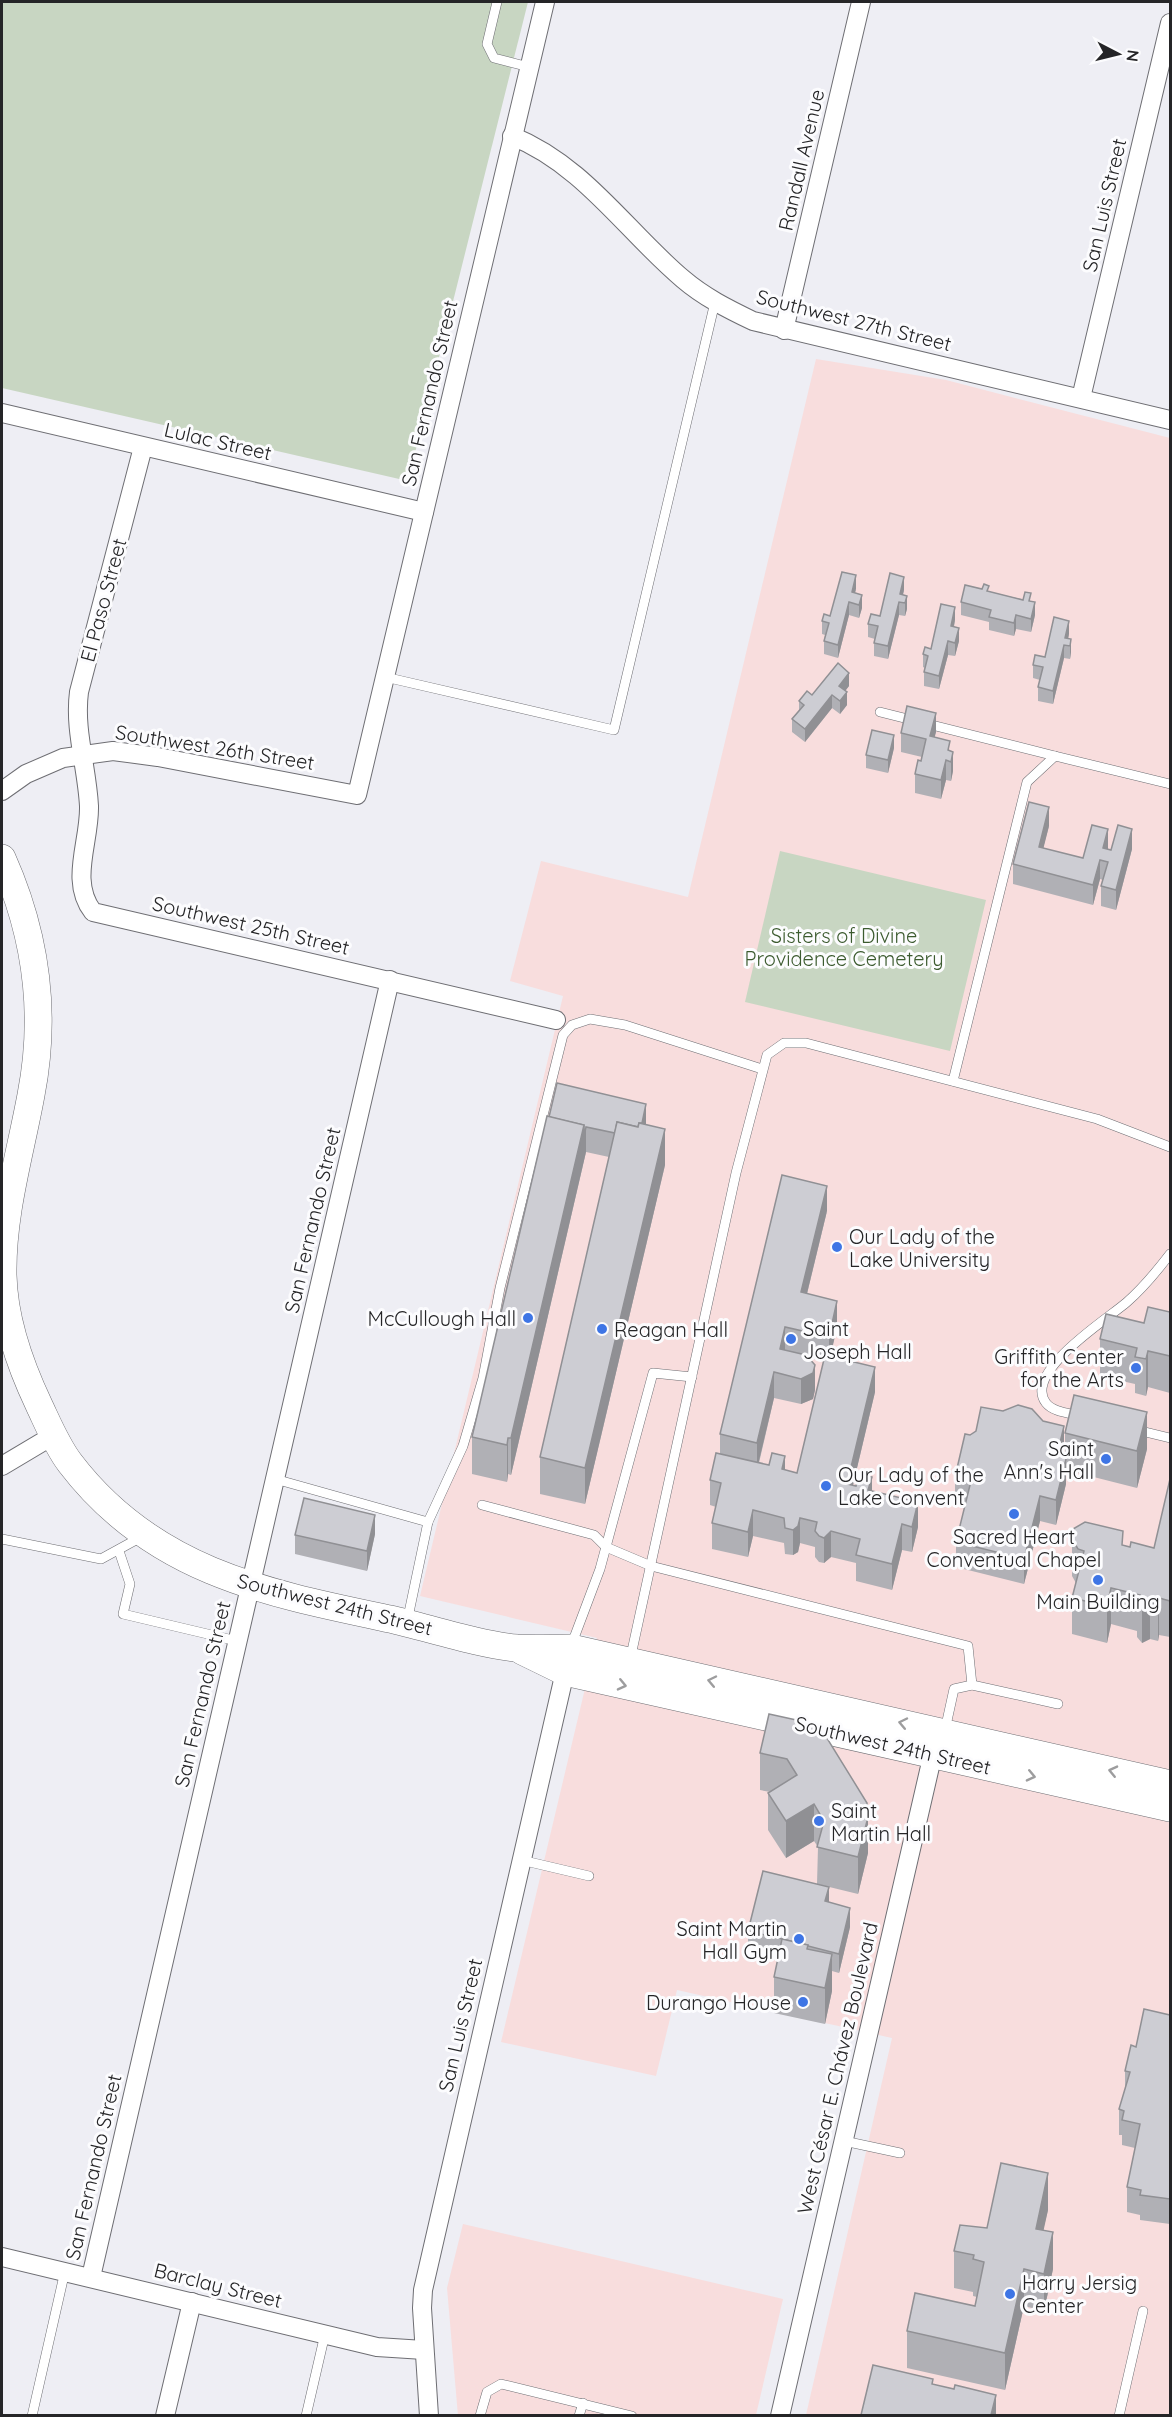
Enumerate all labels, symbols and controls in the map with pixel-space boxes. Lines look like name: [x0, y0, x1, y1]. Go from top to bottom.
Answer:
north arrow: [1088, 24, 1148, 84]
text: N: [1122, 49, 1144, 63]
street label: Randall Avenue: [773, 87, 829, 233]
street label: San Luis Street: [1077, 136, 1132, 274]
street label: Southwest 27th Street: [754, 284, 954, 356]
street label: San Fernando Street: [395, 297, 463, 488]
street label: Lulac Street: [162, 417, 274, 466]
street label: El Paso Street: [74, 535, 132, 665]
street label: Southwest 26th Street: [114, 719, 316, 775]
street label: Southwest 25th Street: [150, 890, 352, 960]
park label: Sisters of Divine Providence Cemetery: [744, 923, 944, 971]
street label: San Fernando Street: [278, 1124, 346, 1315]
place label: Our Lady of the Lake University: [849, 1224, 995, 1272]
marker: Our Lady of the Lake University: [830, 1240, 844, 1254]
place label: McCullough Hall: [367, 1306, 516, 1331]
marker: McCullough Hall: [521, 1311, 535, 1325]
place label: Saint Joseph Hall: [803, 1316, 912, 1364]
place label: Reagan Hall: [614, 1317, 728, 1342]
marker: Reagan Hall: [595, 1322, 609, 1336]
marker: Saint Joseph Hall: [784, 1332, 798, 1346]
place label: Griffith Center for the Arts: [994, 1344, 1124, 1392]
marker: Griffith Center for the Arts: [1129, 1361, 1143, 1375]
place label: Saint Ann's Hall: [1004, 1436, 1094, 1484]
marker: Saint Ann's Hall: [1099, 1452, 1113, 1466]
place label: Our Lady of the Lake Convent: [838, 1462, 984, 1510]
marker: Our Lady of the Lake Convent: [819, 1479, 833, 1493]
marker: Sacred Heart Conventual Chapel: [1007, 1507, 1021, 1521]
place label: Sacred Heart Conventual Chapel: [927, 1524, 1101, 1572]
street label: Southwest 24th Street: [235, 1568, 435, 1640]
marker: Main Building: [1091, 1573, 1105, 1587]
place label: Main Building: [1036, 1589, 1160, 1614]
street label: San Fernando Street: [168, 1598, 236, 1789]
one-way arrow: [708, 1675, 718, 1688]
one-way arrow: [616, 1677, 626, 1690]
street label: Southwest 24th Street: [793, 1710, 994, 1780]
one-way arrow: [898, 1717, 908, 1730]
one-way arrow: [1109, 1765, 1119, 1778]
one-way arrow: [1025, 1769, 1035, 1782]
place label: Saint Martin Hall: [831, 1798, 931, 1846]
marker: Saint Martin Hall: [812, 1814, 826, 1828]
place label: Saint Martin Hall Gym: [677, 1916, 787, 1964]
street label: West César E. Chávez Boulevard: [791, 1920, 883, 2216]
marker: Saint Martin Hall Gym: [792, 1932, 806, 1946]
street label: San Luis Street: [433, 1956, 488, 2094]
place label: Durango House: [646, 1990, 791, 2015]
marker: Durango House: [796, 1995, 810, 2009]
street label: San Fernando Street: [59, 2071, 127, 2262]
street label: Barclay Street: [151, 2257, 285, 2313]
place label: Harry Jersig Center: [1022, 2270, 1137, 2318]
marker: Harry Jersig Center: [1003, 2287, 1017, 2301]

